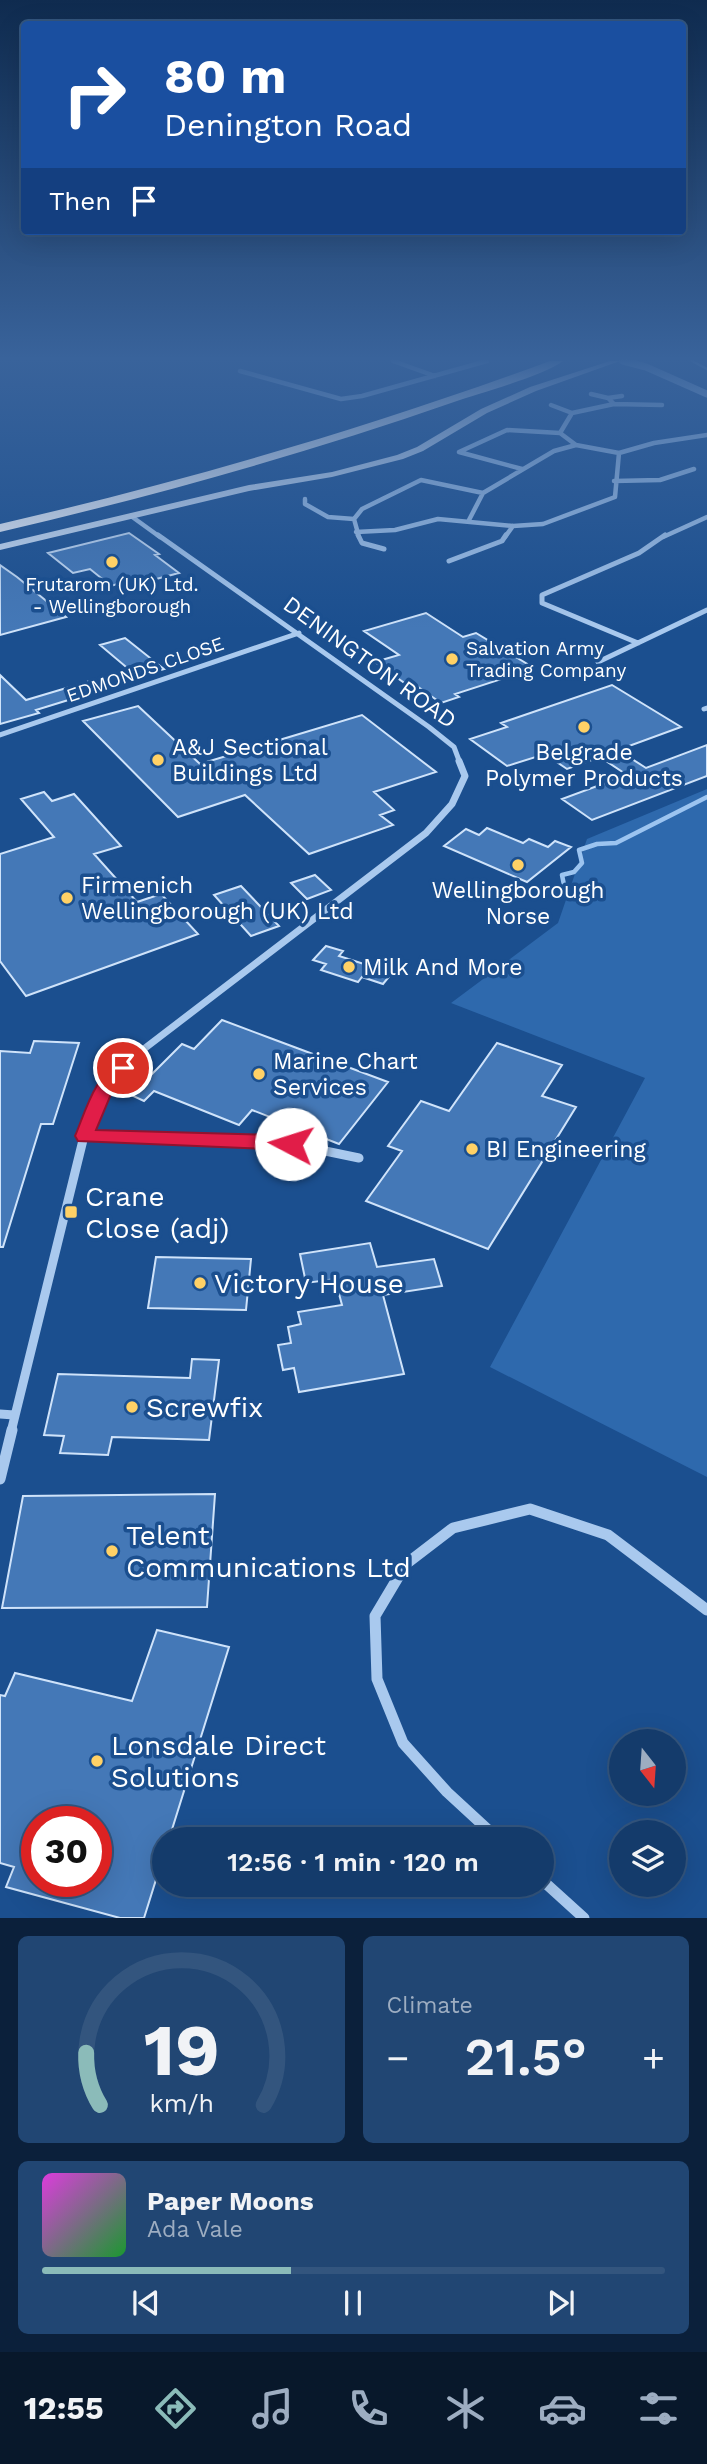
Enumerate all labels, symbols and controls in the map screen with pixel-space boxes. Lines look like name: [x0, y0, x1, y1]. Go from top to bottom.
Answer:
text: 80 m: [164, 47, 286, 105]
icon: right: [49, 49, 140, 140]
text: Denington Road: [164, 106, 412, 144]
icon: arrive: [125, 182, 163, 220]
text: Then: [49, 186, 111, 216]
marker: Frutarom (UK) Ltd. - Wellingborough: [104, 554, 120, 570]
place label: Frutarom (UK) Ltd. - Wellingborough: [25, 573, 199, 618]
street label: DENINGTON ROAD: [278, 591, 461, 734]
street label: EDMONDS CLOSE: [63, 632, 227, 707]
place label: Salvation Army Trading Company: [466, 637, 626, 682]
marker: Salvation Army Trading Company: [444, 651, 460, 667]
marker: Belgrade Polymer Products: [576, 719, 592, 735]
place label: A&J Sectional Buildings Ltd: [172, 734, 328, 787]
place label: Belgrade Polymer Products: [485, 739, 683, 792]
marker: A&J Sectional Buildings Ltd: [150, 752, 166, 768]
marker: Wellingborough Norse: [510, 857, 526, 873]
place label: Firmenich Wellingborough (UK) Ltd: [81, 872, 354, 925]
place label: Wellingborough Norse: [432, 877, 604, 930]
marker: Firmenich Wellingborough (UK) Ltd: [59, 890, 75, 906]
place label: Milk And More: [363, 954, 522, 981]
marker: Milk And More: [341, 959, 357, 975]
pin: [93, 1038, 153, 1098]
place label: Marine Chart Services: [273, 1048, 418, 1101]
icon: arrive: [104, 1049, 142, 1087]
marker: Marine Chart Services: [251, 1066, 267, 1082]
position arrow: [254, 1107, 328, 1181]
place label: BI Engineering: [486, 1136, 646, 1163]
marker: BI Engineering: [464, 1141, 480, 1157]
place label: Crane Close (adj): [85, 1180, 229, 1245]
marker: Crane Close (adj): [63, 1204, 79, 1220]
place label: Victory House: [214, 1267, 404, 1300]
marker: Victory House: [192, 1275, 208, 1291]
place label: Screwfix: [146, 1391, 263, 1424]
marker: Screwfix: [124, 1399, 140, 1415]
place label: Telent Communications Ltd: [126, 1519, 411, 1584]
marker: Telent Communications Ltd: [104, 1543, 120, 1559]
place label: Lonsdale Direct Solutions: [111, 1729, 326, 1794]
north arrow: [609, 1729, 686, 1806]
map controls: [609, 1729, 686, 1897]
marker: Lonsdale Direct Solutions: [89, 1753, 105, 1769]
speed limit sign: 30: [21, 1806, 112, 1897]
button: layers: [609, 1820, 686, 1897]
text: 12:56 · 1 min · 120 m: [227, 1847, 479, 1877]
text: Climate: [387, 1992, 473, 2019]
text: 19: [143, 2008, 219, 2094]
text: 21.5°: [465, 2027, 587, 2088]
text: −: [387, 2036, 409, 2080]
text: +: [642, 2036, 665, 2080]
text: km/h: [149, 2089, 213, 2118]
text: Paper Moons: [147, 2186, 314, 2216]
text: Ada Vale: [147, 2216, 243, 2243]
icon: previous: [127, 2284, 165, 2322]
icon: pause: [334, 2284, 372, 2322]
icon: next: [542, 2284, 580, 2322]
icon: directions: [151, 2384, 200, 2433]
icon: music: [248, 2384, 297, 2433]
icon: phone: [344, 2384, 393, 2433]
icon: climate: [441, 2384, 490, 2433]
icon: car: [538, 2384, 587, 2433]
icon: filters: [634, 2384, 683, 2433]
text: 12:55: [24, 2389, 104, 2427]

